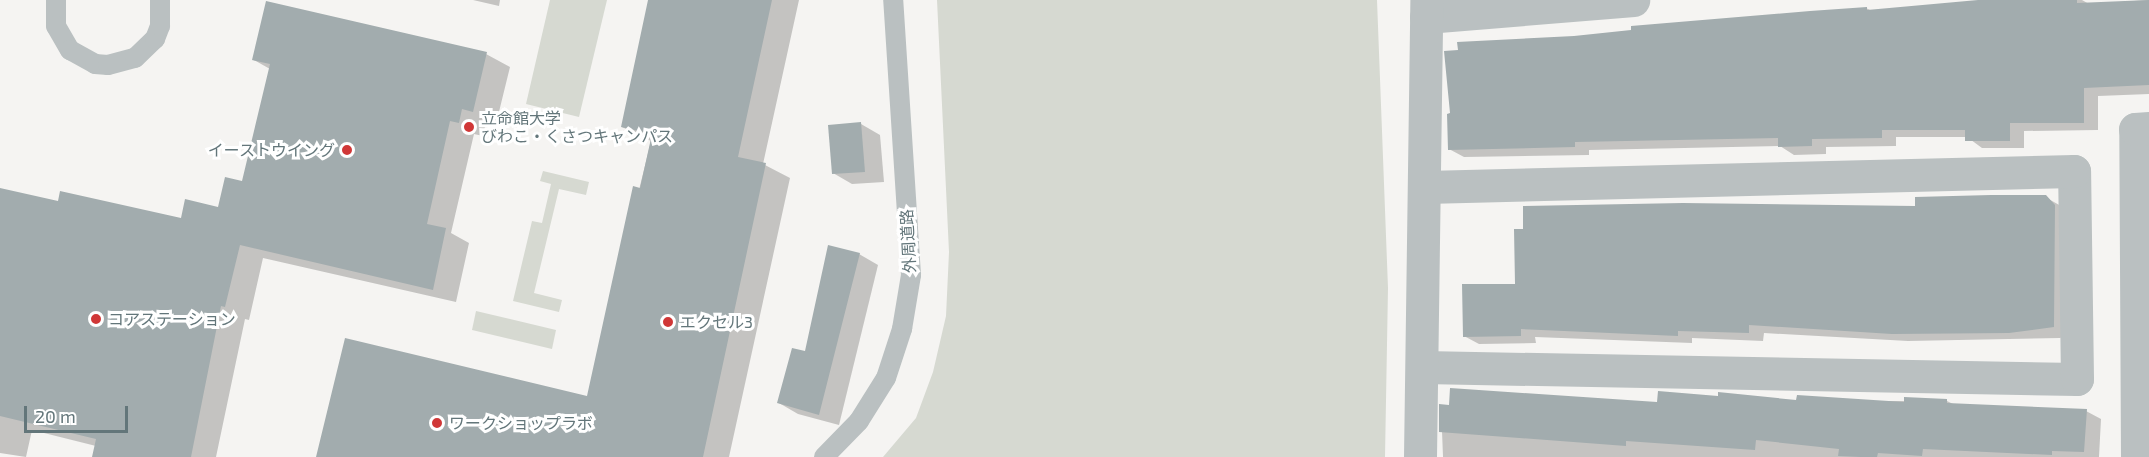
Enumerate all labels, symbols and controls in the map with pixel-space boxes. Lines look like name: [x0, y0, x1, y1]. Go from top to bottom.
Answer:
place label: 立命館大学 びわこ・くさつキャンパス: [481, 108, 673, 146]
marker: 立命館大学 びわこ・くさつキャンパス: [462, 120, 476, 134]
place label: イーストウイング: [207, 140, 335, 160]
marker: イーストウイング: [340, 143, 354, 157]
street label: 外周道路: [897, 209, 919, 273]
place label: コアステーション: [108, 309, 236, 329]
marker: コアステーション: [89, 312, 103, 326]
place label: エクセル3: [680, 312, 753, 332]
marker: エクセル3: [661, 315, 675, 329]
scale bar: [27, 394, 130, 432]
text: 20 m: [35, 405, 76, 427]
place label: ワークショップラボ: [449, 413, 593, 433]
marker: ワークショップラボ: [430, 416, 444, 430]

